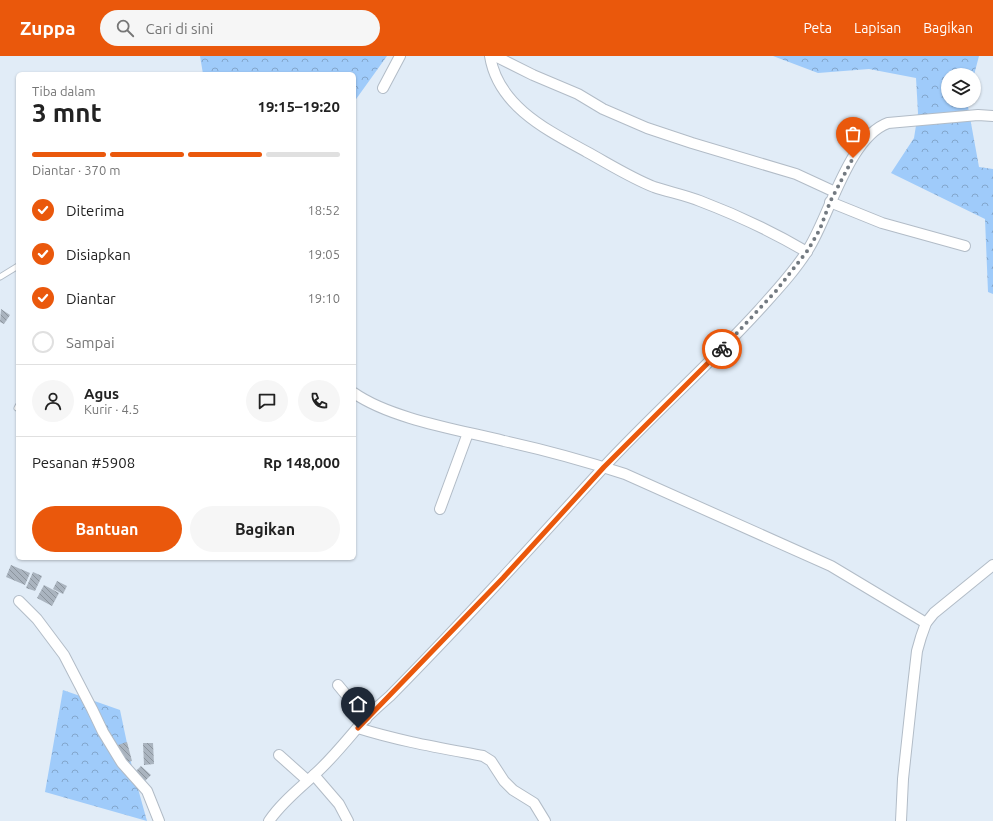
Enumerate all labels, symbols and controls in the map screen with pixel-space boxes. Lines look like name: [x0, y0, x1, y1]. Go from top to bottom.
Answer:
search box: [100, 10, 380, 46]
text: Zuppa: [20, 17, 76, 39]
icon: search: [114, 17, 136, 39]
text: Cari di sini: [146, 20, 213, 37]
text: Peta: [804, 20, 832, 36]
text: Lapisan: [854, 20, 901, 36]
text: Bagikan: [923, 20, 973, 36]
map controls: [941, 68, 981, 108]
button: layers: [941, 68, 981, 108]
text: Tiba dalam: [32, 84, 96, 98]
text: 3 mnt: [32, 98, 102, 127]
text: 19:15–19:20: [257, 98, 340, 115]
pin: [836, 117, 870, 158]
icon: bag: [842, 123, 864, 145]
text: Diantar · 370 m: [32, 163, 120, 177]
icon: check: [32, 199, 54, 221]
text: Diterima: [66, 202, 124, 219]
text: 18:52: [307, 203, 340, 217]
icon: check: [32, 243, 54, 265]
text: Disiapkan: [66, 246, 131, 263]
text: 19:05: [307, 247, 340, 261]
icon: check: [32, 287, 54, 309]
text: Diantar: [66, 290, 116, 307]
text: 19:10: [307, 291, 340, 305]
courier: [702, 329, 742, 369]
text: Sampai: [66, 334, 115, 351]
icon: bike: [711, 338, 733, 360]
button: person: [32, 380, 74, 422]
button: chat: [246, 380, 288, 422]
button: phone: [298, 380, 340, 422]
text: Agus: [84, 385, 119, 402]
text: Kurir · 4.5: [84, 402, 139, 416]
text: Pesanan #5908: [32, 454, 135, 471]
text: Rp 148,000: [263, 454, 340, 471]
button: Bantuan: [32, 506, 182, 552]
button: Bagikan: [190, 506, 340, 552]
pin: [341, 687, 375, 728]
icon: home: [347, 693, 369, 715]

